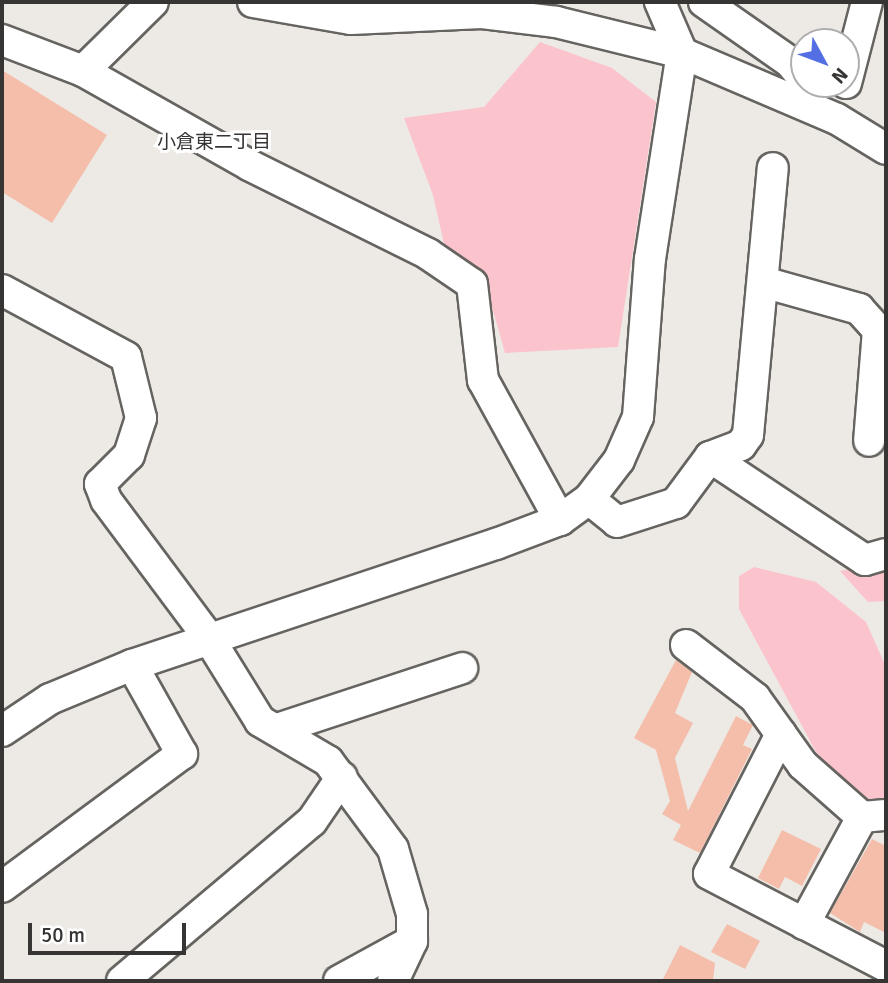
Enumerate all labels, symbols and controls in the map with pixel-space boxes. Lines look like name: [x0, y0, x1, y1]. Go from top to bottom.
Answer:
north arrow: [790, 28, 860, 98]
text: N: [826, 63, 853, 88]
district label: 小倉東二丁目: [157, 132, 271, 154]
scale bar: [32, 909, 189, 953]
text: 50 m: [41, 922, 85, 948]

